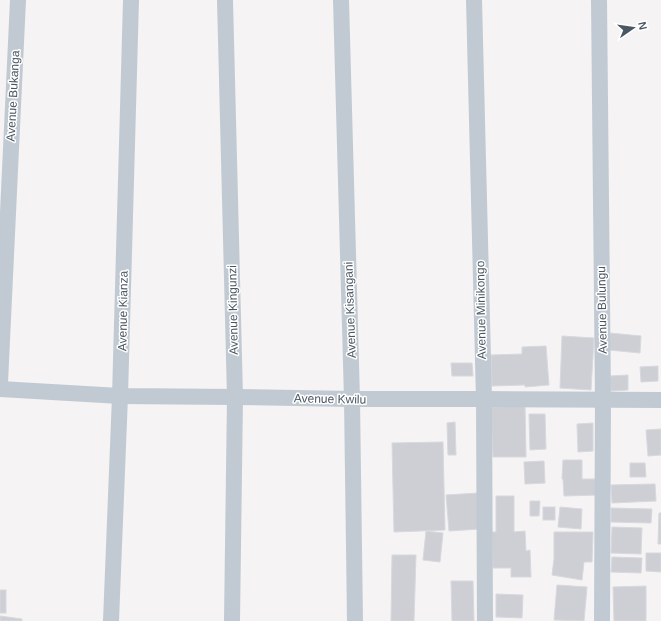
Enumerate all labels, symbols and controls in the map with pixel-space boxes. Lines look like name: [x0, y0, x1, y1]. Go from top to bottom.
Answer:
north arrow: [613, 8, 653, 48]
text: N: [636, 21, 649, 31]
street label: Avenue Bukanga: [4, 50, 22, 142]
street label: Avenue Minikongo: [473, 260, 489, 359]
street label: Avenue Kisangani: [341, 262, 359, 358]
street label: Avenue Kingunzi: [225, 265, 241, 355]
street label: Avenue Bulungu: [594, 266, 610, 354]
street label: Avenue Kianza: [115, 270, 131, 351]
street label: Avenue Kwilu: [294, 391, 366, 407]

